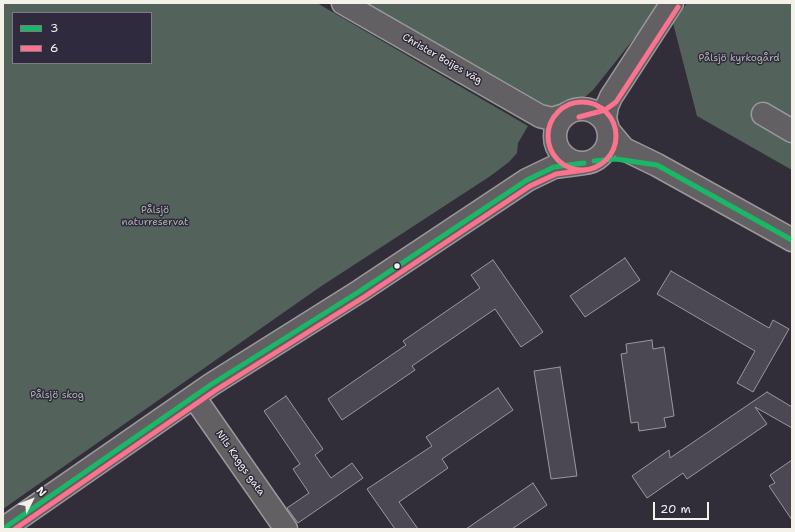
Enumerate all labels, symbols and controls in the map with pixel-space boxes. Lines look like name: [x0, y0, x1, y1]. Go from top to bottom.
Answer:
legend: [12, 12, 152, 64]
text: 3: [50, 20, 58, 36]
street label: Christer Boijes väg: [400, 31, 484, 87]
text: 6: [50, 40, 58, 56]
park label: Pålsjö kyrkogård: [698, 52, 780, 64]
park label: Pålsjö naturreservat: [122, 204, 188, 228]
unlabelled marker: [392, 261, 402, 271]
park label: Pålsjö skog: [30, 389, 84, 401]
street label: Nils Kaggs gata: [213, 428, 267, 498]
north arrow: [12, 480, 52, 520]
text: N: [33, 483, 50, 500]
scale bar: [655, 494, 711, 520]
text: 20 m: [660, 501, 691, 517]

